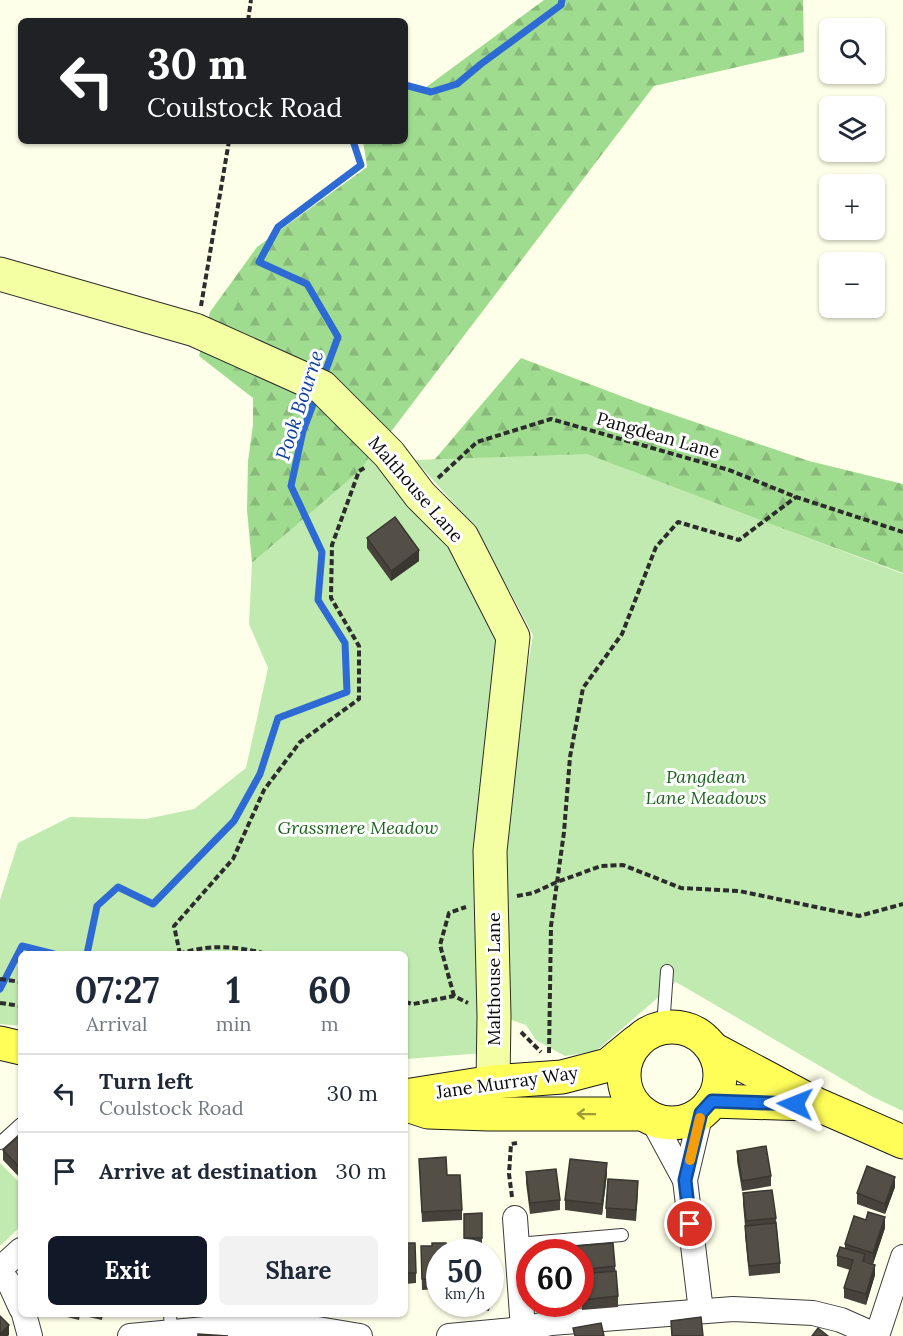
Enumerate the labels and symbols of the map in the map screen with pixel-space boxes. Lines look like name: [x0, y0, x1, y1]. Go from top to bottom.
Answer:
water label: Pook Bourne: [270, 347, 328, 463]
street label: Pangdean Lane: [594, 406, 722, 464]
street label: Malthouse Lane: [364, 431, 469, 547]
park label: Pangdean Lane Meadows: [646, 765, 766, 809]
park label: Grassmere Meadow: [278, 816, 438, 839]
street label: Malthouse Lane: [482, 912, 505, 1046]
street label: Jane Murray Way: [434, 1061, 580, 1103]
position arrow: [763, 1072, 827, 1136]
one-way arrow: [576, 1108, 596, 1120]
pin: [664, 1198, 715, 1249]
speed limit sign: 60: [516, 1239, 594, 1317]

